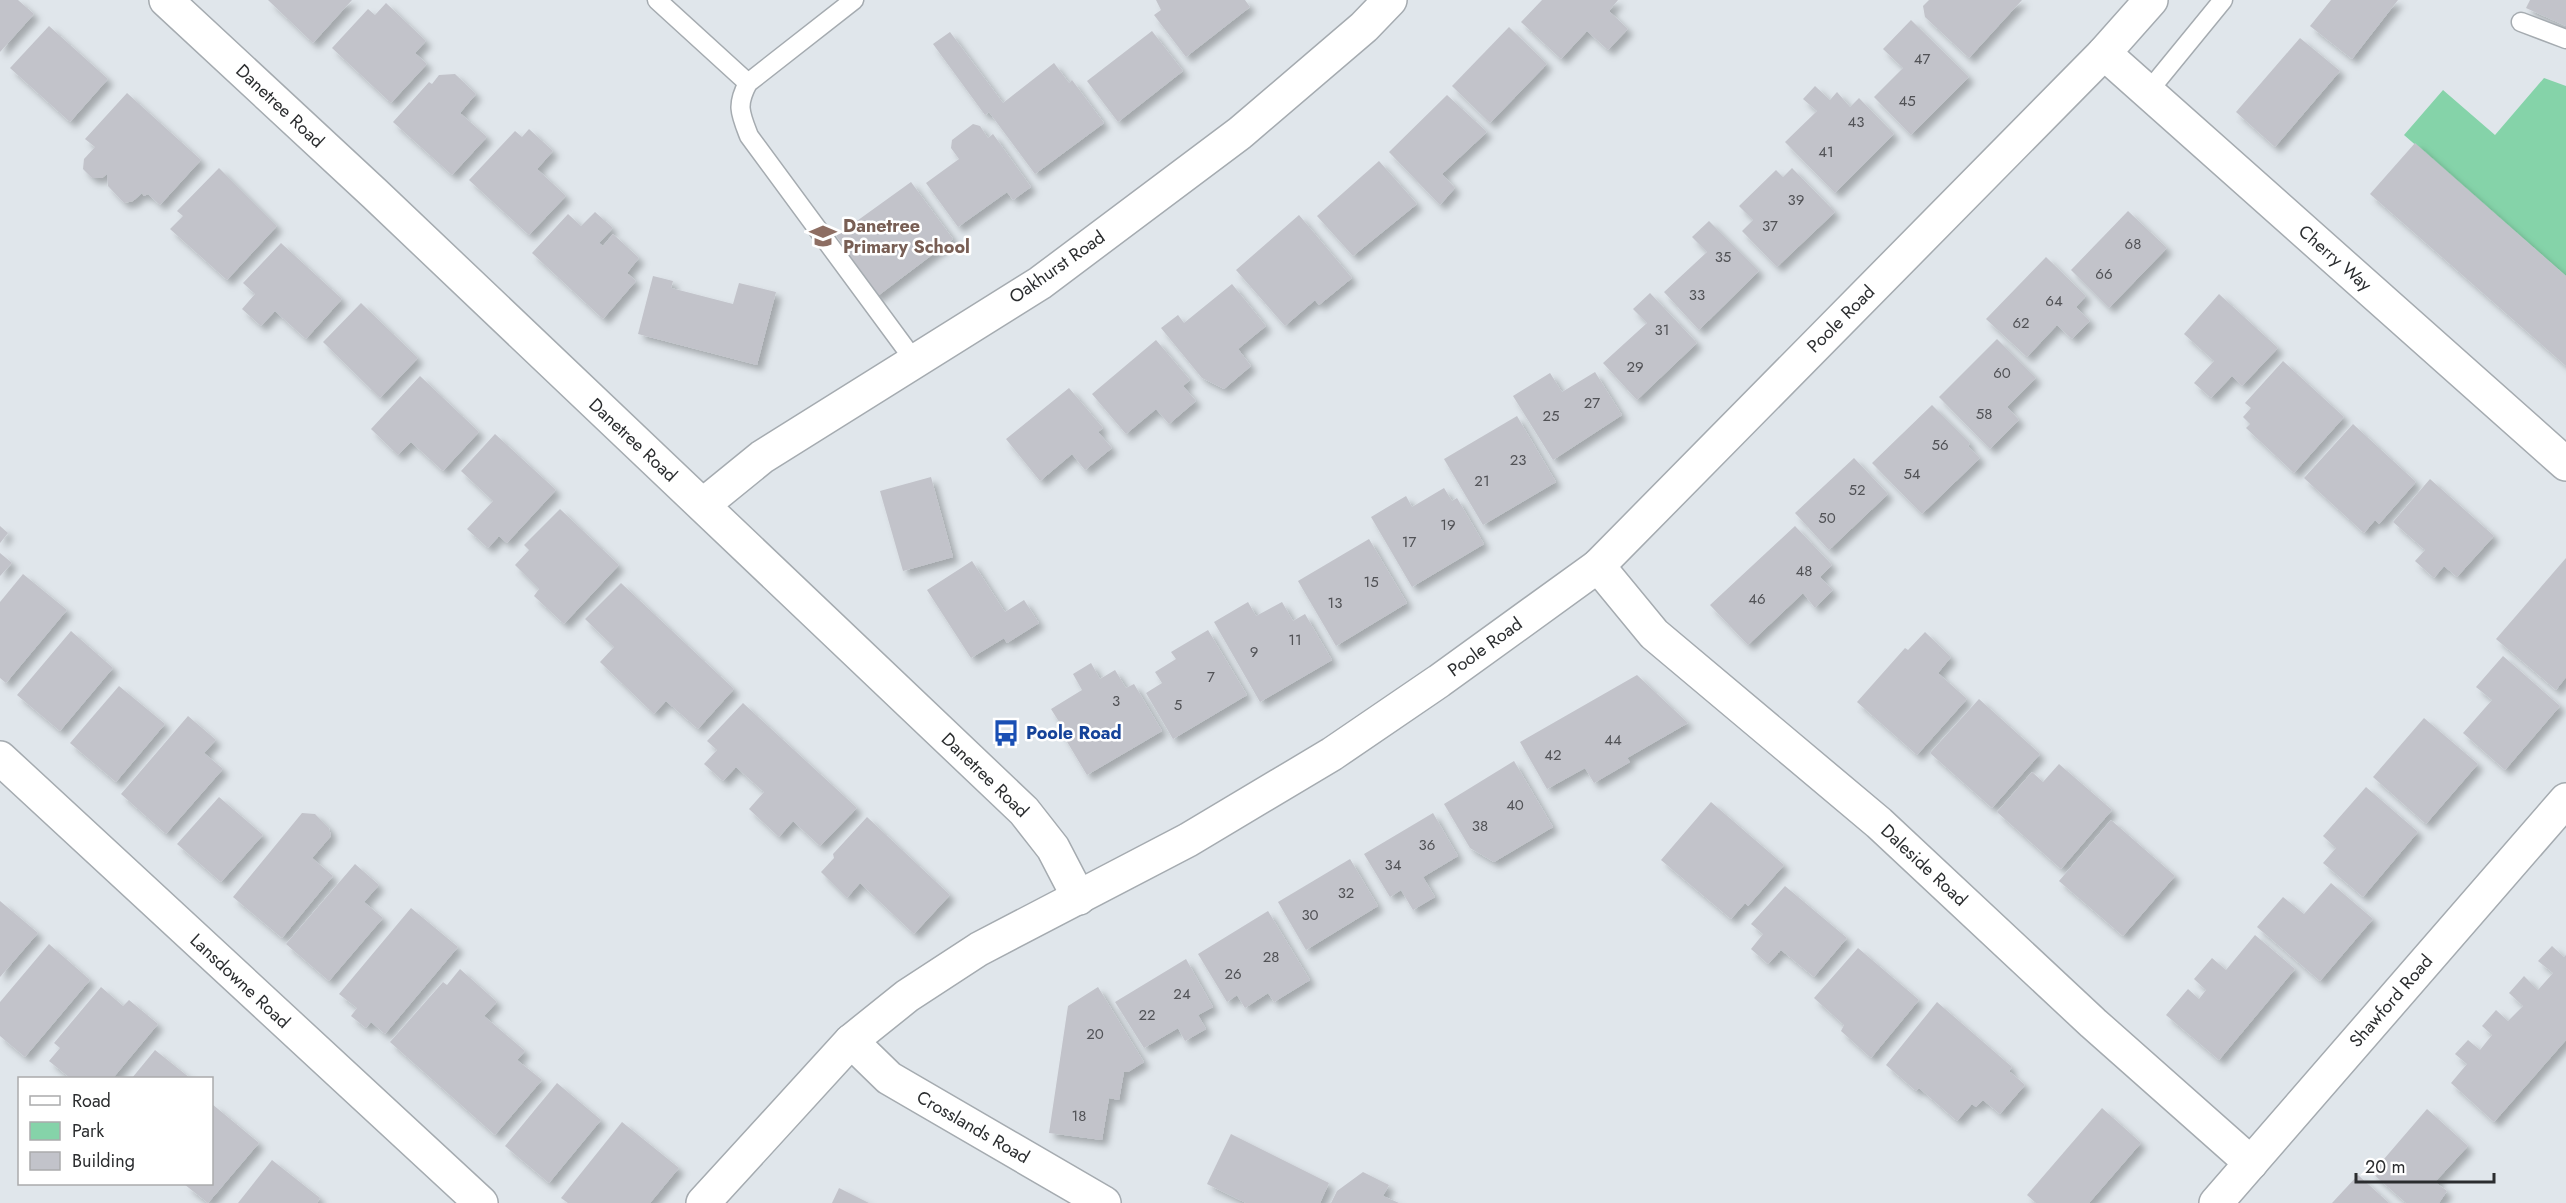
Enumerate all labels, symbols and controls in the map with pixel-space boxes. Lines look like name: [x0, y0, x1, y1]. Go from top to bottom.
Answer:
house number: 47: [1914, 48, 1930, 70]
street label: Danetree Road: [230, 58, 330, 154]
house number: 45: [1898, 90, 1916, 112]
house number: 43: [1848, 111, 1864, 133]
house number: 41: [1818, 141, 1834, 163]
house number: 39: [1788, 189, 1804, 211]
place label: Danetree Primary School: [843, 213, 970, 260]
house number: 37: [1762, 215, 1778, 237]
street label: Cherry Way: [2293, 219, 2377, 297]
school or university icon: Danetree Primary School: [808, 221, 838, 251]
street label: Oakhurst Road: [1004, 224, 1110, 310]
house number: 68: [2125, 233, 2141, 255]
house number: 35: [1715, 246, 1731, 268]
house number: 66: [2095, 263, 2113, 285]
street label: Poole Road: [1801, 279, 1881, 359]
house number: 33: [1689, 284, 1705, 306]
house number: 64: [2045, 290, 2063, 312]
house number: 62: [2012, 312, 2030, 334]
house number: 31: [1655, 319, 1669, 341]
house number: 29: [1626, 356, 1644, 378]
house number: 60: [1993, 362, 2011, 384]
street label: Danetree Road: [583, 392, 683, 488]
house number: 27: [1584, 392, 1600, 414]
house number: 58: [1976, 403, 1992, 425]
house number: 25: [1543, 405, 1560, 427]
house number: 56: [1931, 434, 1949, 456]
house number: 23: [1510, 449, 1526, 471]
house number: 54: [1903, 463, 1921, 485]
house number: 21: [1474, 470, 1490, 492]
house number: 52: [1849, 479, 1866, 501]
house number: 50: [1818, 507, 1836, 529]
house number: 19: [1440, 514, 1456, 536]
house number: 17: [1402, 531, 1416, 553]
house number: 48: [1796, 560, 1812, 582]
house number: 15: [1363, 571, 1379, 593]
house number: 46: [1748, 588, 1766, 610]
house number: 13: [1328, 592, 1342, 614]
street label: Poole Road: [1442, 611, 1528, 683]
house number: 11: [1288, 629, 1302, 651]
house number: 9: [1250, 641, 1258, 663]
house number: 7: [1207, 666, 1215, 688]
house number: 3: [1112, 690, 1120, 712]
house number: 5: [1174, 694, 1182, 716]
bus stop icon: Poole Road: [991, 718, 1021, 748]
place label: Poole Road: [1026, 720, 1122, 746]
street label: Danetree Road: [935, 727, 1035, 823]
house number: 44: [1604, 729, 1622, 751]
house number: 42: [1544, 744, 1562, 766]
house number: 40: [1506, 794, 1524, 816]
house number: 38: [1472, 815, 1488, 837]
street label: Daleside Road: [1875, 818, 1973, 912]
house number: 36: [1419, 834, 1435, 856]
house number: 34: [1385, 854, 1402, 876]
house number: 32: [1338, 882, 1354, 904]
house number: 30: [1301, 904, 1319, 926]
street label: Lansdowne Road: [184, 928, 296, 1034]
house number: 28: [1263, 946, 1279, 968]
street label: Shawford Road: [2343, 949, 2439, 1053]
house number: 26: [1224, 963, 1242, 985]
house number: 24: [1173, 983, 1191, 1005]
house number: 22: [1138, 1004, 1156, 1026]
house number: 20: [1086, 1023, 1104, 1045]
legend: [18, 1077, 213, 1185]
street label: Crosslands Road: [912, 1084, 1034, 1170]
text: Road: [72, 1088, 111, 1114]
house number: 18: [1072, 1105, 1086, 1127]
text: Park: [72, 1118, 104, 1144]
scale bar: [2356, 1146, 2494, 1184]
text: Building: [72, 1148, 135, 1174]
text: 20 m: [2365, 1154, 2405, 1180]

